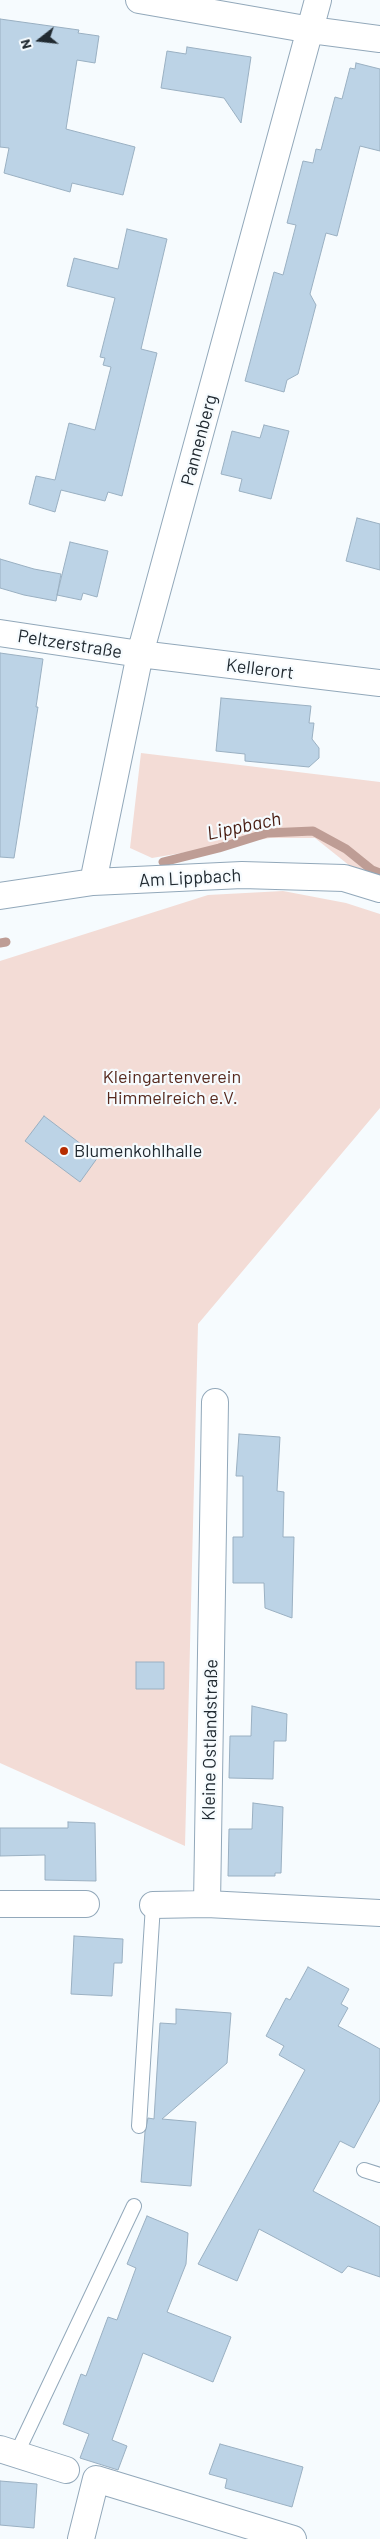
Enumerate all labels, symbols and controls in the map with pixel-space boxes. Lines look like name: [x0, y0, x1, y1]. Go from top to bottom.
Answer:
north arrow: [15, 15, 65, 65]
text: N: [16, 37, 35, 51]
street label: Pannenberg: [176, 392, 222, 488]
street label: Peltzerstraße: [16, 625, 124, 663]
street label: Kellerort: [225, 654, 295, 684]
water label: Lippbach: [205, 807, 283, 845]
street label: Am Lippbach: [138, 865, 242, 891]
park label: Kleingartenverein Himmelreich e.V.: [103, 1066, 241, 1108]
place label: Blumenkohlhalle: [74, 1140, 202, 1162]
marker: Blumenkohlhalle: [58, 1145, 70, 1157]
street label: Kleine Ostlandstraße: [198, 1659, 222, 1821]

